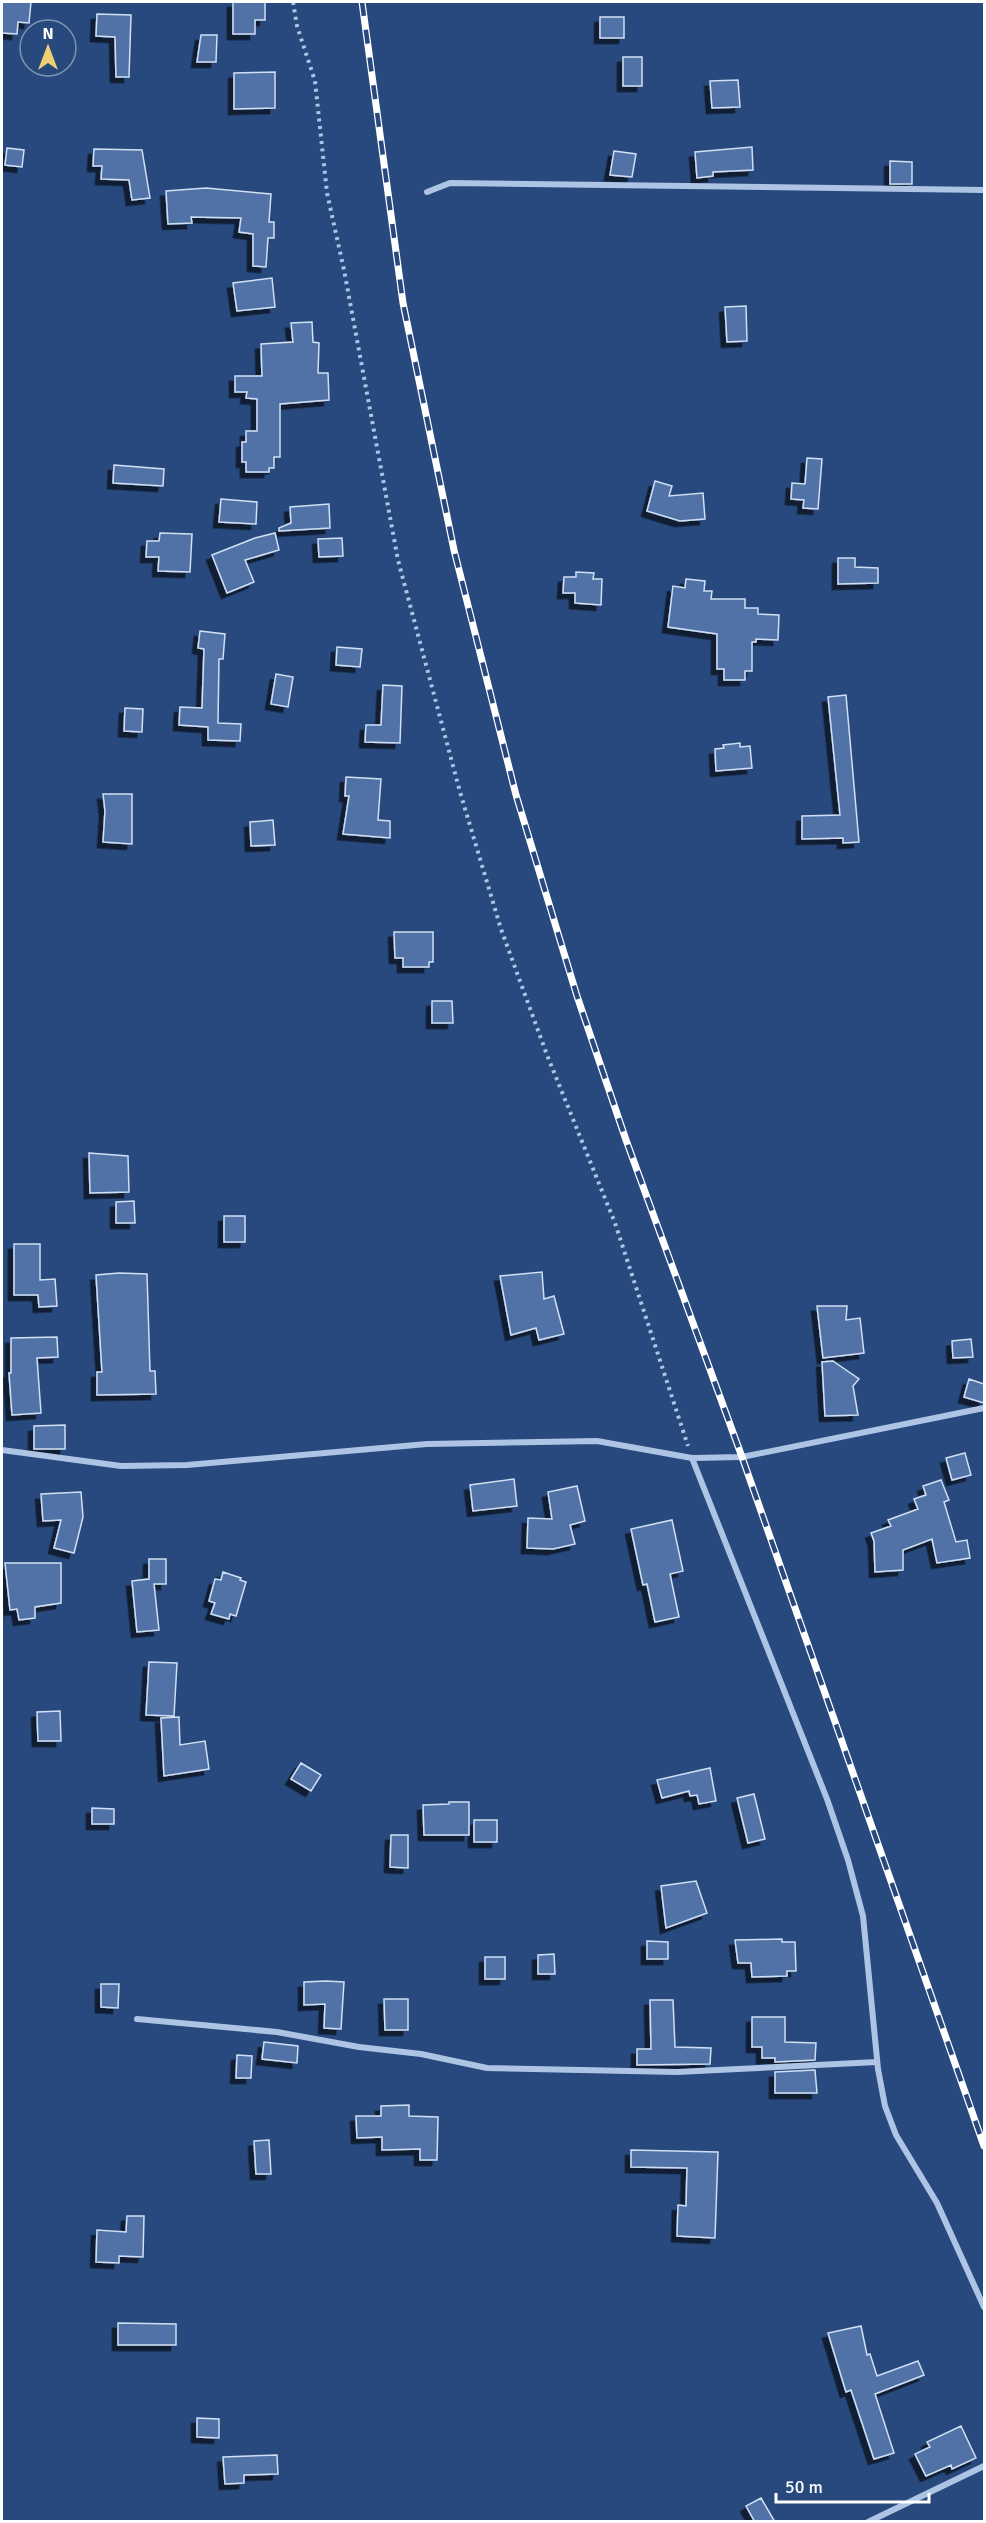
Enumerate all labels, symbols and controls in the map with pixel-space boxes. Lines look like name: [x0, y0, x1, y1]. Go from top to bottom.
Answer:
north arrow: [18, 18, 78, 78]
text: N: [42, 24, 54, 44]
scale bar: [776, 2466, 929, 2504]
text: 50 m: [785, 2476, 823, 2498]

